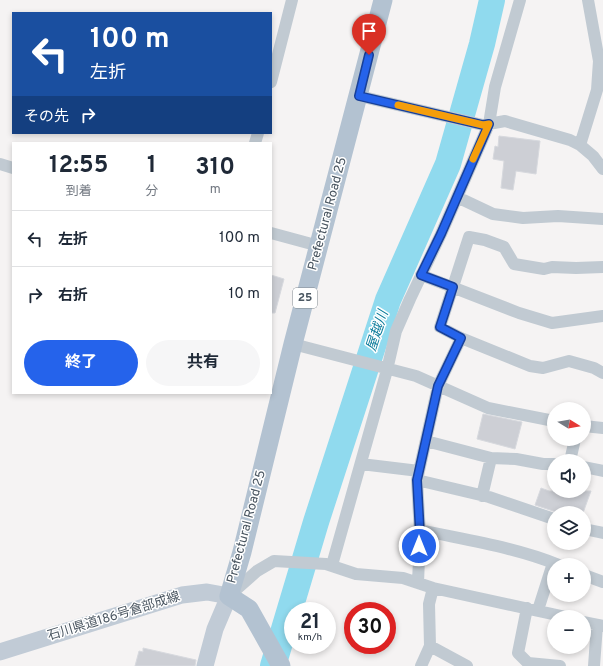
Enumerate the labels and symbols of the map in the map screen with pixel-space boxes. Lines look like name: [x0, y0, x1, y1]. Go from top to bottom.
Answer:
pin: [352, 14, 386, 55]
street label: Prefectural Road 25: [305, 156, 351, 272]
road number: 25: [293, 288, 317, 308]
water label: 屋越川: [363, 306, 393, 354]
north arrow: [547, 402, 591, 446]
street label: Prefectural Road 25: [224, 469, 270, 585]
position arrow: [398, 525, 440, 567]
street label: 石川県道186号倉部成線: [46, 588, 182, 645]
speed limit sign: 30: [344, 602, 396, 654]

